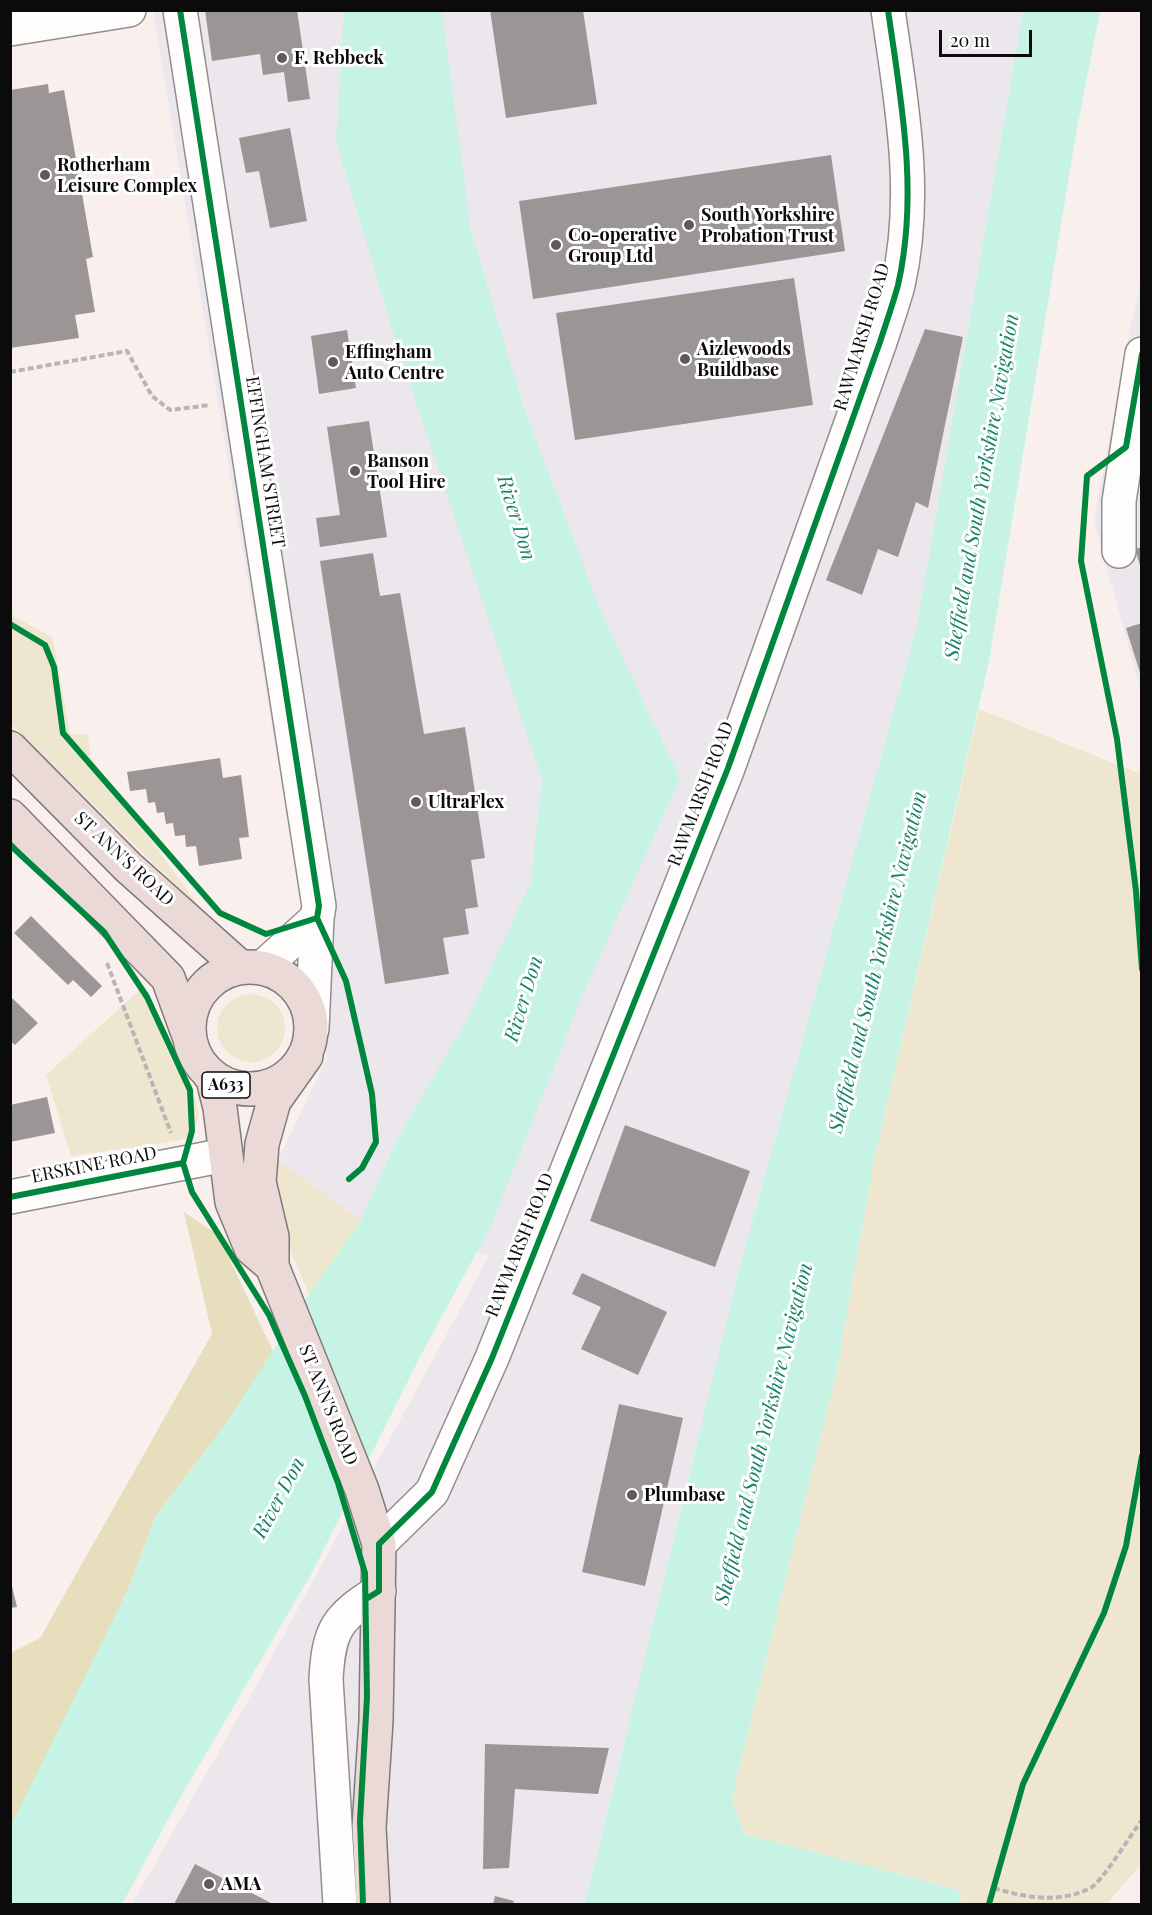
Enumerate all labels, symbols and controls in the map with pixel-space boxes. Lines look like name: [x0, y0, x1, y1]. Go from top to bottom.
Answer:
scale bar: [942, 18, 1035, 56]
text: 20 m: [950, 28, 990, 52]
place label: F. Rebbeck: [294, 47, 384, 69]
marker: F. Rebbeck: [275, 51, 289, 65]
place label: Rotherham Leisure Complex: [57, 154, 197, 196]
marker: Rotherham Leisure Complex: [38, 168, 52, 182]
place label: South Yorkshire Probation Trust: [701, 204, 835, 246]
marker: South Yorkshire Probation Trust: [682, 218, 696, 232]
place label: Co-operative Group Ltd: [568, 224, 677, 266]
marker: Co-operative Group Ltd: [549, 238, 563, 252]
street label: RAWMARSH ROAD: [829, 261, 895, 413]
water label: Sheffield and South Yorkshire Navigation: [940, 312, 1024, 662]
place label: Aizlewoods Buildbase: [697, 338, 791, 380]
place label: Effingham Auto Centre: [345, 341, 444, 384]
marker: Aizlewoods Buildbase: [678, 352, 692, 366]
marker: Effingham Auto Centre: [326, 355, 340, 369]
street label: EFFINGHAM STREET: [241, 375, 289, 549]
place label: Banson Tool Hire: [367, 450, 446, 492]
marker: Banson Tool Hire: [348, 464, 362, 478]
water label: River Don: [492, 472, 540, 564]
street label: RAWMARSH ROAD: [663, 719, 739, 869]
water label: Sheffield and South Yorkshire Navigation: [824, 789, 932, 1135]
place label: UltraFlex: [428, 791, 504, 813]
marker: UltraFlex: [409, 795, 423, 809]
street label: ST ANN'S ROAD: [70, 807, 178, 911]
water label: River Don: [500, 953, 548, 1045]
road number: A633: [202, 1072, 250, 1098]
street label: ERSKINE ROAD: [30, 1142, 158, 1188]
street label: RAWMARSH ROAD: [481, 1170, 559, 1320]
water label: Sheffield and South Yorkshire Navigation: [710, 1261, 818, 1607]
street label: ST ANN'S ROAD: [294, 1342, 362, 1468]
water label: River Don: [248, 1454, 310, 1542]
place label: Plumbase: [644, 1484, 725, 1506]
marker: Plumbase: [625, 1488, 639, 1502]
place label: AMA: [221, 1873, 261, 1895]
marker: AMA: [202, 1877, 216, 1891]

